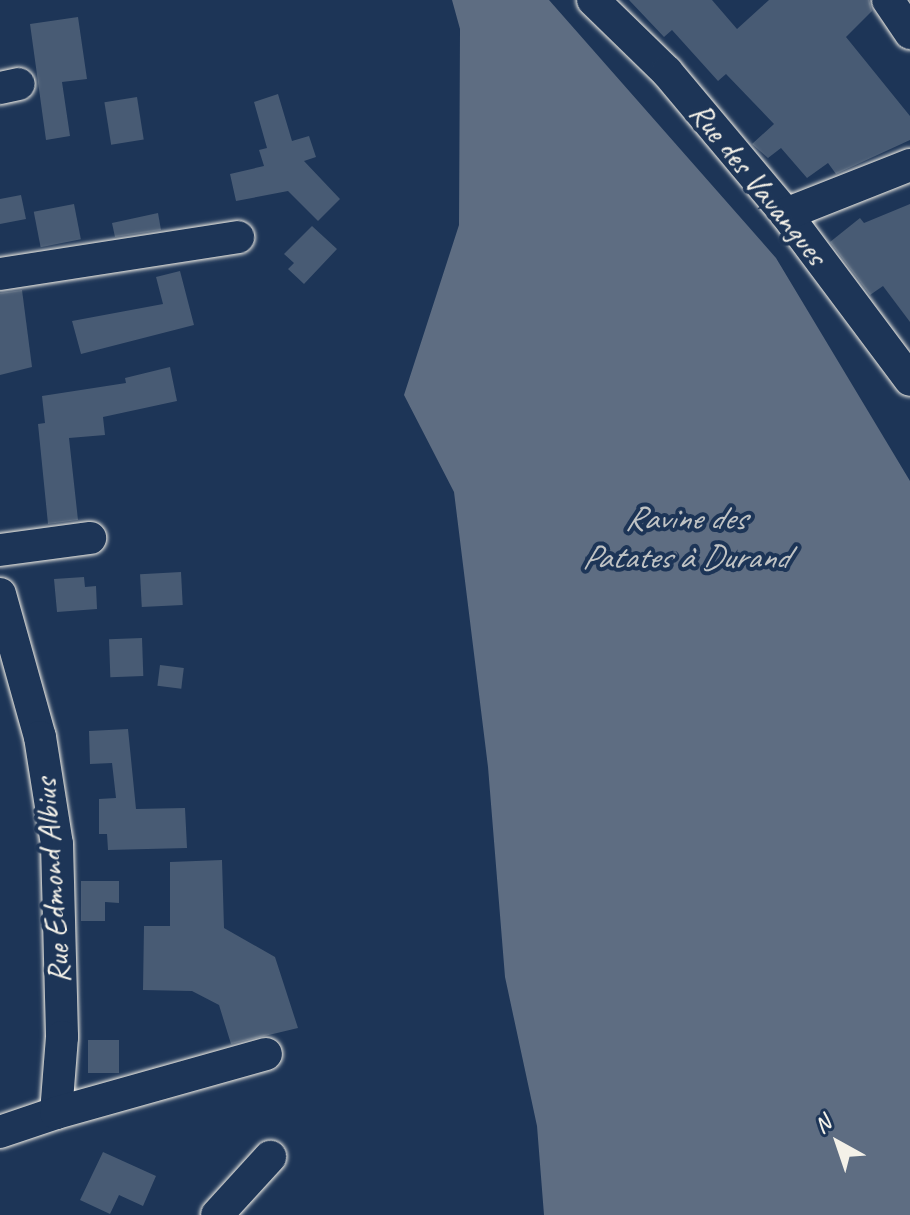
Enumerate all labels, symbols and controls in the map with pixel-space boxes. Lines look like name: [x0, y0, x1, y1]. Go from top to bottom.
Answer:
street label: Rue des Vavangues: [681, 95, 835, 273]
water label: Ravine des Patates à Durand: [582, 497, 788, 576]
street label: Rue Edmond Albius: [27, 777, 79, 985]
north arrow: [798, 1103, 878, 1183]
text: N: [808, 1110, 837, 1140]

